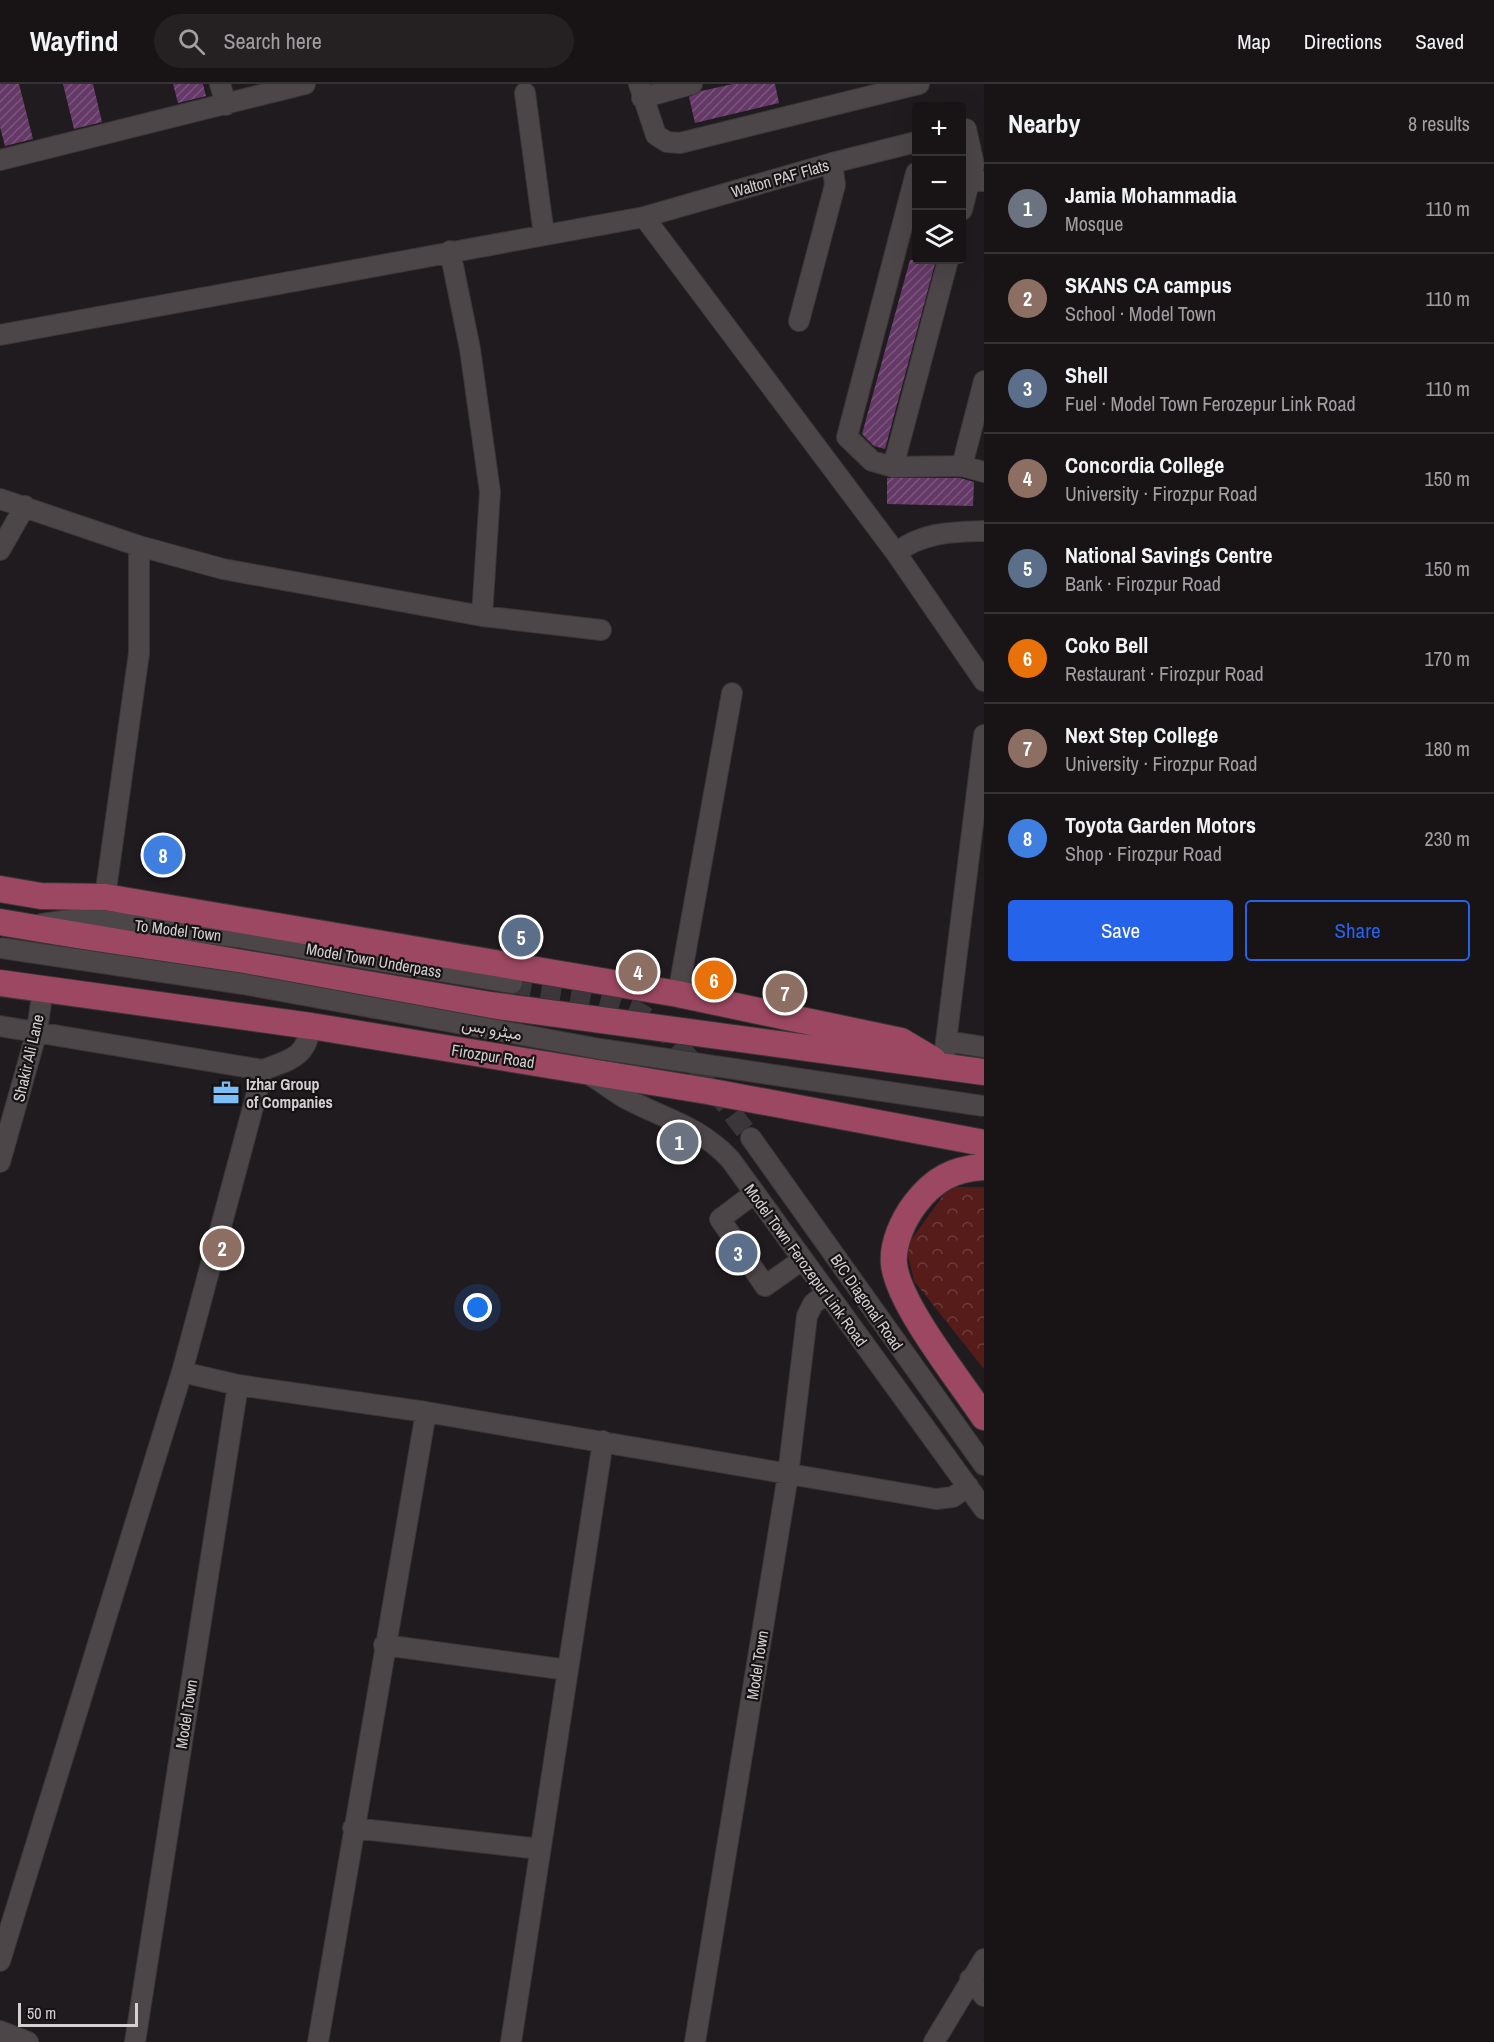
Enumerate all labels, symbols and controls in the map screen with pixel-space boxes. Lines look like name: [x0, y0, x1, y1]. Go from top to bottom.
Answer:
search box: [154, 14, 574, 68]
text: Wayfind: [30, 22, 118, 60]
icon: search: [175, 25, 208, 58]
text: Search here: [223, 26, 322, 56]
text: Map: [1237, 27, 1271, 56]
text: Directions: [1304, 27, 1382, 56]
text: Saved: [1415, 27, 1464, 56]
map controls: [912, 102, 966, 264]
button: +: [912, 102, 966, 156]
text: Nearby: [1008, 106, 1080, 141]
text: 8 results: [1408, 110, 1470, 137]
street label: Walton PAF Flats: [729, 154, 831, 202]
button: −: [912, 156, 966, 210]
text: Jamia Mohammadia: [1065, 180, 1236, 210]
text: 1: [1023, 195, 1032, 222]
text: 110 m: [1426, 195, 1470, 222]
button: layers: [912, 210, 966, 264]
text: Mosque: [1065, 210, 1123, 237]
text: SKANS CA campus: [1065, 270, 1232, 300]
text: 2: [1023, 285, 1032, 312]
text: 110 m: [1426, 285, 1470, 312]
text: School · Model Town: [1065, 300, 1216, 327]
text: Shell: [1065, 360, 1108, 390]
text: 3: [1023, 375, 1032, 402]
text: 110 m: [1426, 375, 1470, 402]
text: Fuel · Model Town Ferozepur Link Road: [1065, 390, 1356, 417]
text: Concordia College: [1065, 450, 1224, 480]
text: 4: [1023, 465, 1032, 492]
text: 150 m: [1424, 465, 1470, 492]
text: University · Firozpur Road: [1065, 480, 1257, 507]
text: National Savings Centre: [1065, 540, 1273, 570]
text: 5: [1023, 555, 1032, 582]
text: 150 m: [1424, 555, 1470, 582]
text: Bank · Firozpur Road: [1065, 570, 1221, 597]
text: Coko Bell: [1065, 630, 1148, 660]
text: 6: [1023, 645, 1032, 672]
text: 170 m: [1424, 645, 1470, 672]
text: Restaurant · Firozpur Road: [1065, 660, 1264, 687]
text: Next Step College: [1065, 720, 1218, 750]
text: 7: [1023, 735, 1032, 762]
text: 180 m: [1424, 735, 1470, 762]
text: University · Firozpur Road: [1065, 750, 1257, 777]
text: Toyota Garden Motors: [1065, 810, 1256, 840]
text: 8: [1023, 825, 1032, 852]
text: 230 m: [1424, 825, 1470, 852]
pin: 8: [144, 832, 182, 878]
text: Shop · Firozpur Road: [1065, 840, 1222, 867]
button: Save: [1008, 900, 1233, 961]
button: Share: [1245, 900, 1470, 961]
street label: To Model Town: [133, 914, 223, 946]
pin: 5: [502, 914, 540, 960]
street label: Model Town Underpass: [305, 937, 443, 983]
pin: 4: [618, 950, 658, 994]
pin: 6: [694, 958, 734, 1002]
pin: 7: [766, 970, 804, 1016]
street label: Shakir Ali Lane: [7, 1012, 49, 1104]
street label: میٹرو بس: [460, 1013, 524, 1045]
street label: Firozpur Road: [450, 1039, 536, 1073]
place label: Izhar Group of Companies: [246, 1073, 333, 1113]
office icon: Izhar Group of Companies: [211, 1078, 241, 1108]
pin: 1: [660, 1120, 698, 1164]
street label: Model Town Ferozepur Link Road: [739, 1179, 873, 1351]
pin: 2: [202, 1226, 242, 1270]
pin: 3: [718, 1230, 758, 1276]
street label: B/C Diagonal Road: [826, 1249, 908, 1355]
your location: [463, 1293, 492, 1322]
street label: Model Town: [741, 1629, 773, 1701]
street label: Model Town: [170, 1678, 202, 1750]
scale bar: [18, 2000, 138, 2028]
text: 50 m: [27, 2002, 56, 2024]

